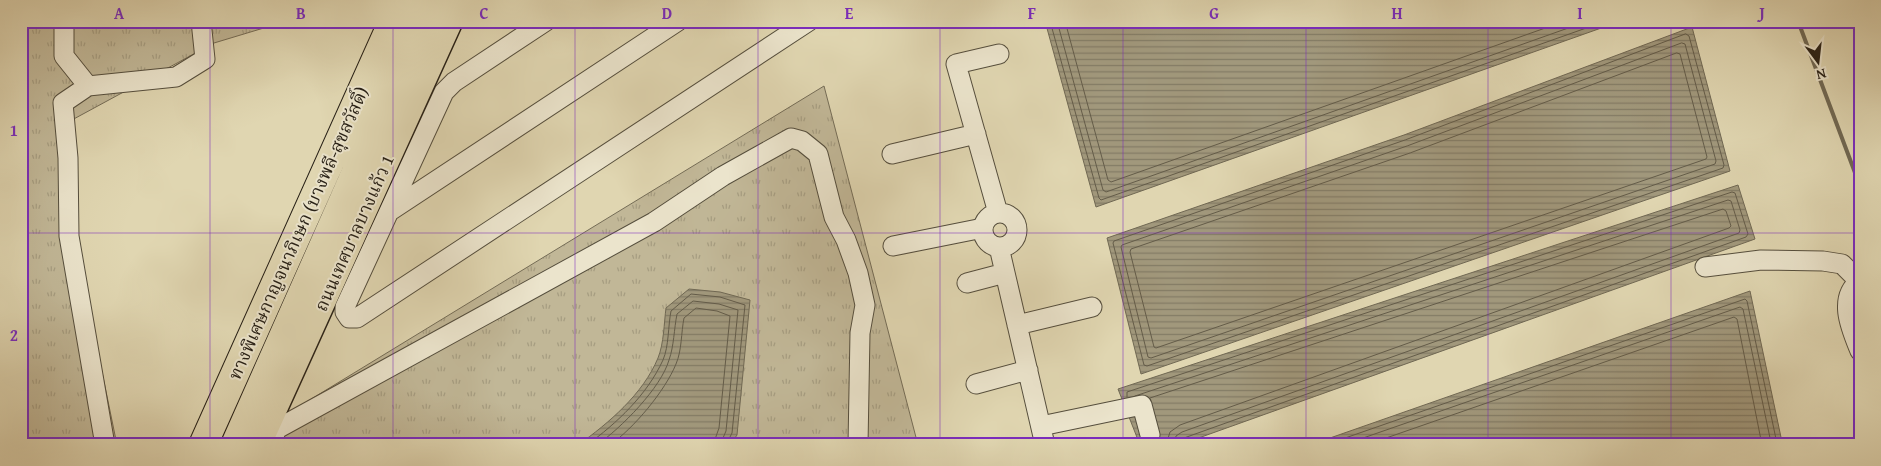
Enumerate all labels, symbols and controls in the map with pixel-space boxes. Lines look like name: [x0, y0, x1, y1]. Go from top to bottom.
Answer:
text: A: [114, 1, 125, 25]
text: B: [296, 1, 306, 25]
text: C: [479, 1, 489, 25]
text: D: [662, 1, 672, 25]
text: E: [845, 1, 854, 25]
text: F: [1028, 1, 1036, 25]
text: G: [1209, 1, 1219, 25]
text: H: [1391, 1, 1403, 25]
text: I: [1577, 1, 1583, 25]
text: J: [1756, 1, 1765, 25]
north arrow: [1794, 38, 1844, 88]
text: N: [1814, 64, 1828, 86]
street label: ทางพิเศษกาญจนาภิเษก (บางพลี-สุขสวัสดิ์): [221, 82, 375, 384]
text: 1: [10, 118, 18, 142]
street label: ถนนเทศบาลบางแก้ว 1: [307, 150, 401, 316]
text: 2: [10, 323, 18, 347]

